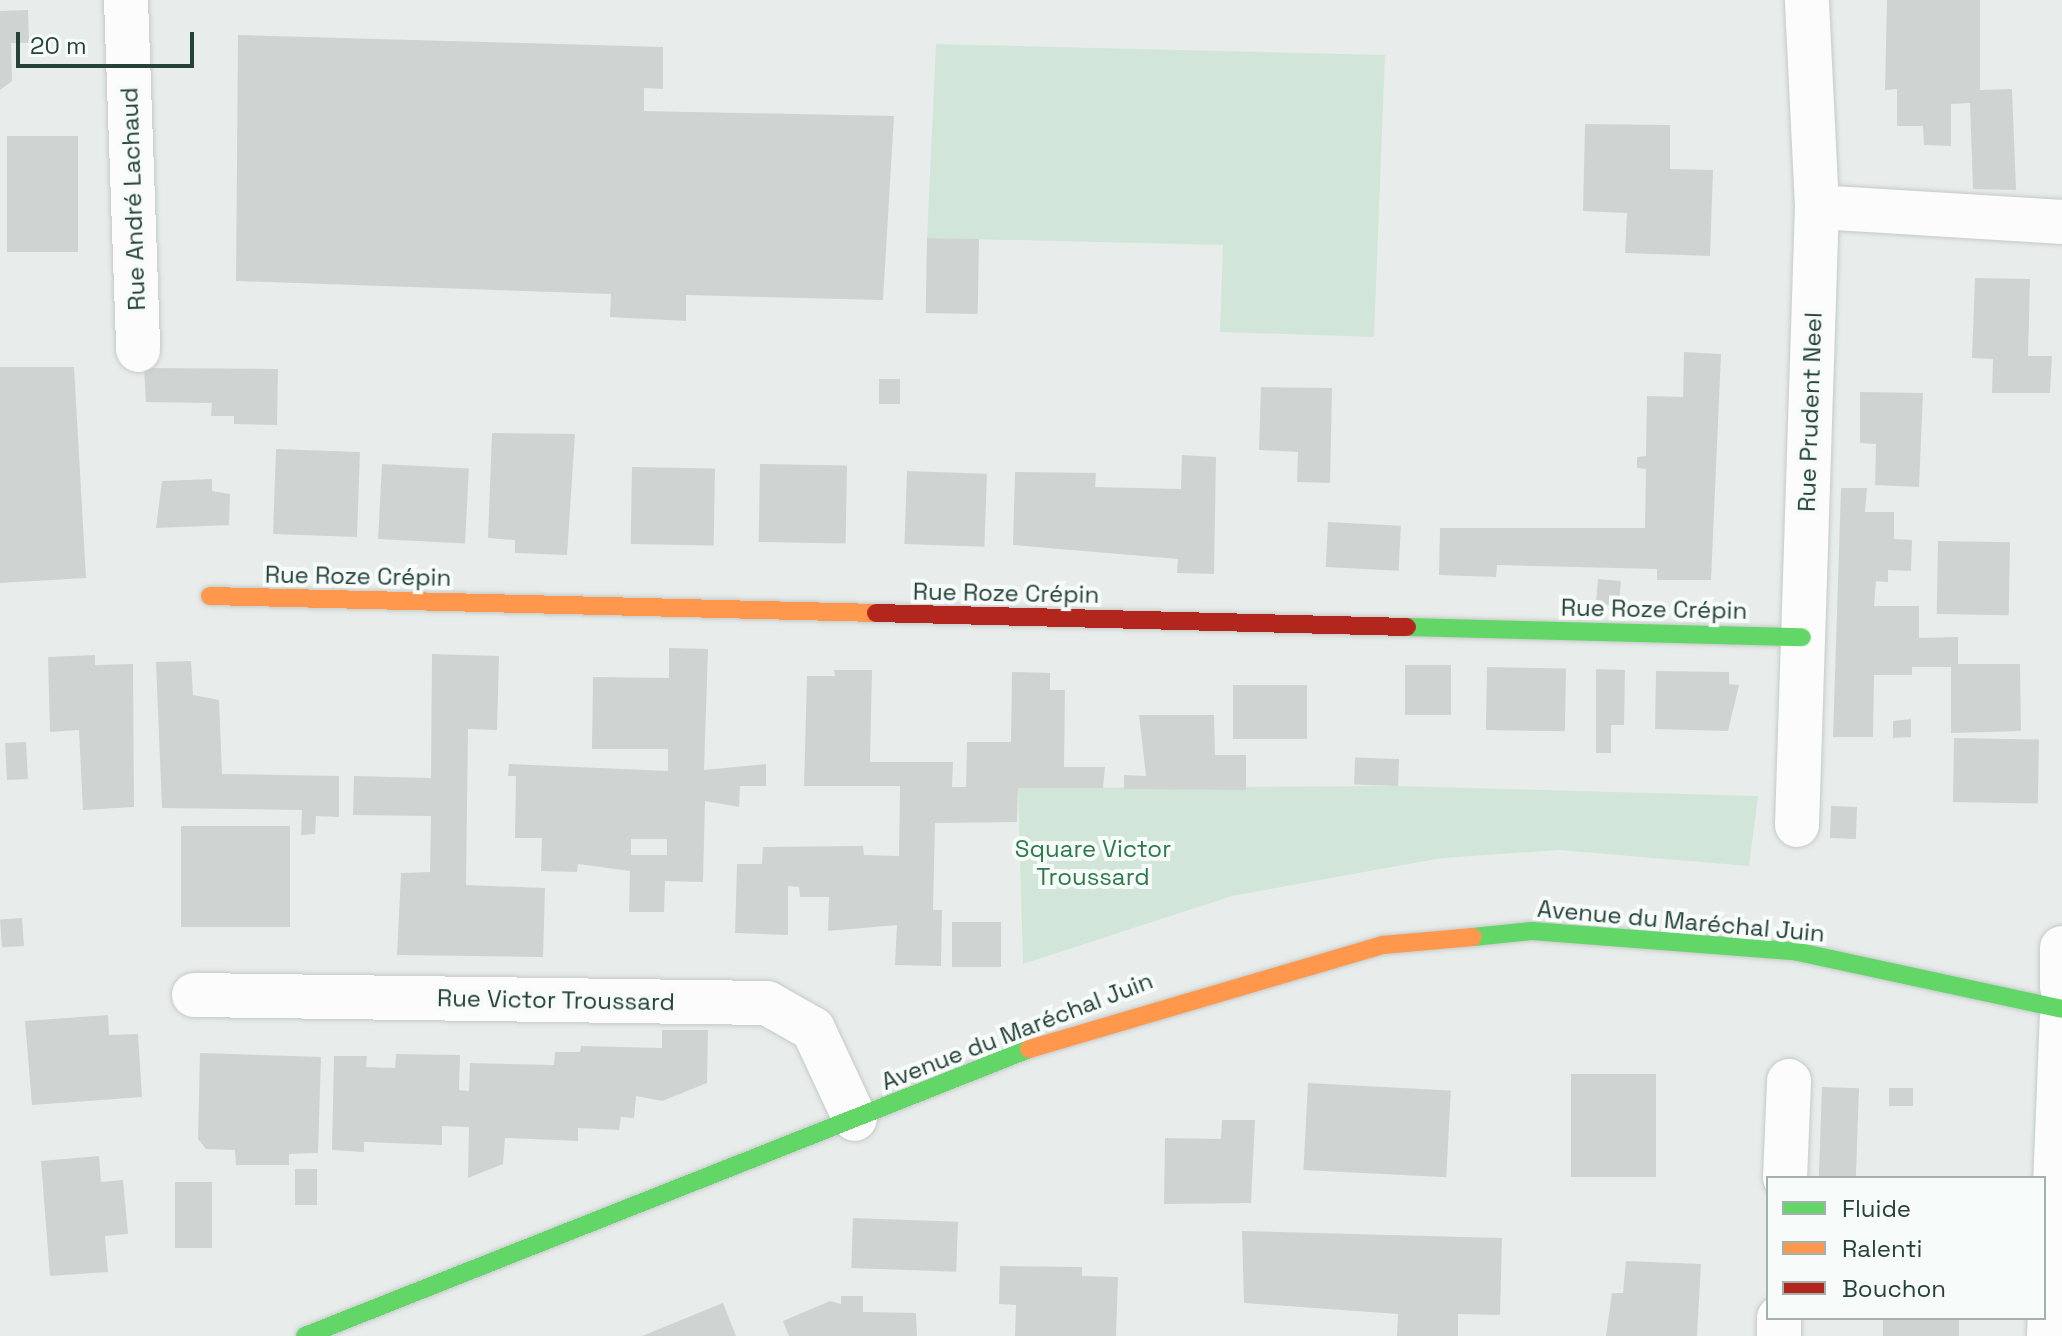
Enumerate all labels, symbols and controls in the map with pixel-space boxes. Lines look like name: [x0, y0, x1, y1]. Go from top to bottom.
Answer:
scale bar: [20, 16, 198, 66]
text: 20 m: [30, 30, 87, 61]
street label: Rue André Lachaud: [115, 87, 151, 311]
street label: Rue Prudent Neel: [1792, 312, 1828, 512]
street label: Rue Roze Crépin: [265, 560, 451, 592]
street label: Rue Roze Crépin: [913, 577, 1099, 609]
street label: Rue Roze Crépin: [1561, 593, 1747, 625]
park label: Square Victor Troussard: [1015, 835, 1171, 891]
street label: Avenue du Maréchal Juin: [1536, 894, 1826, 948]
street label: Avenue du Maréchal Juin: [877, 966, 1157, 1096]
street label: Rue Victor Troussard: [436, 984, 676, 1016]
legend: [1766, 1176, 2046, 1320]
text: Fluide: [1842, 1193, 1911, 1224]
text: Ralenti: [1842, 1233, 1922, 1264]
text: Bouchon: [1842, 1273, 1946, 1304]

